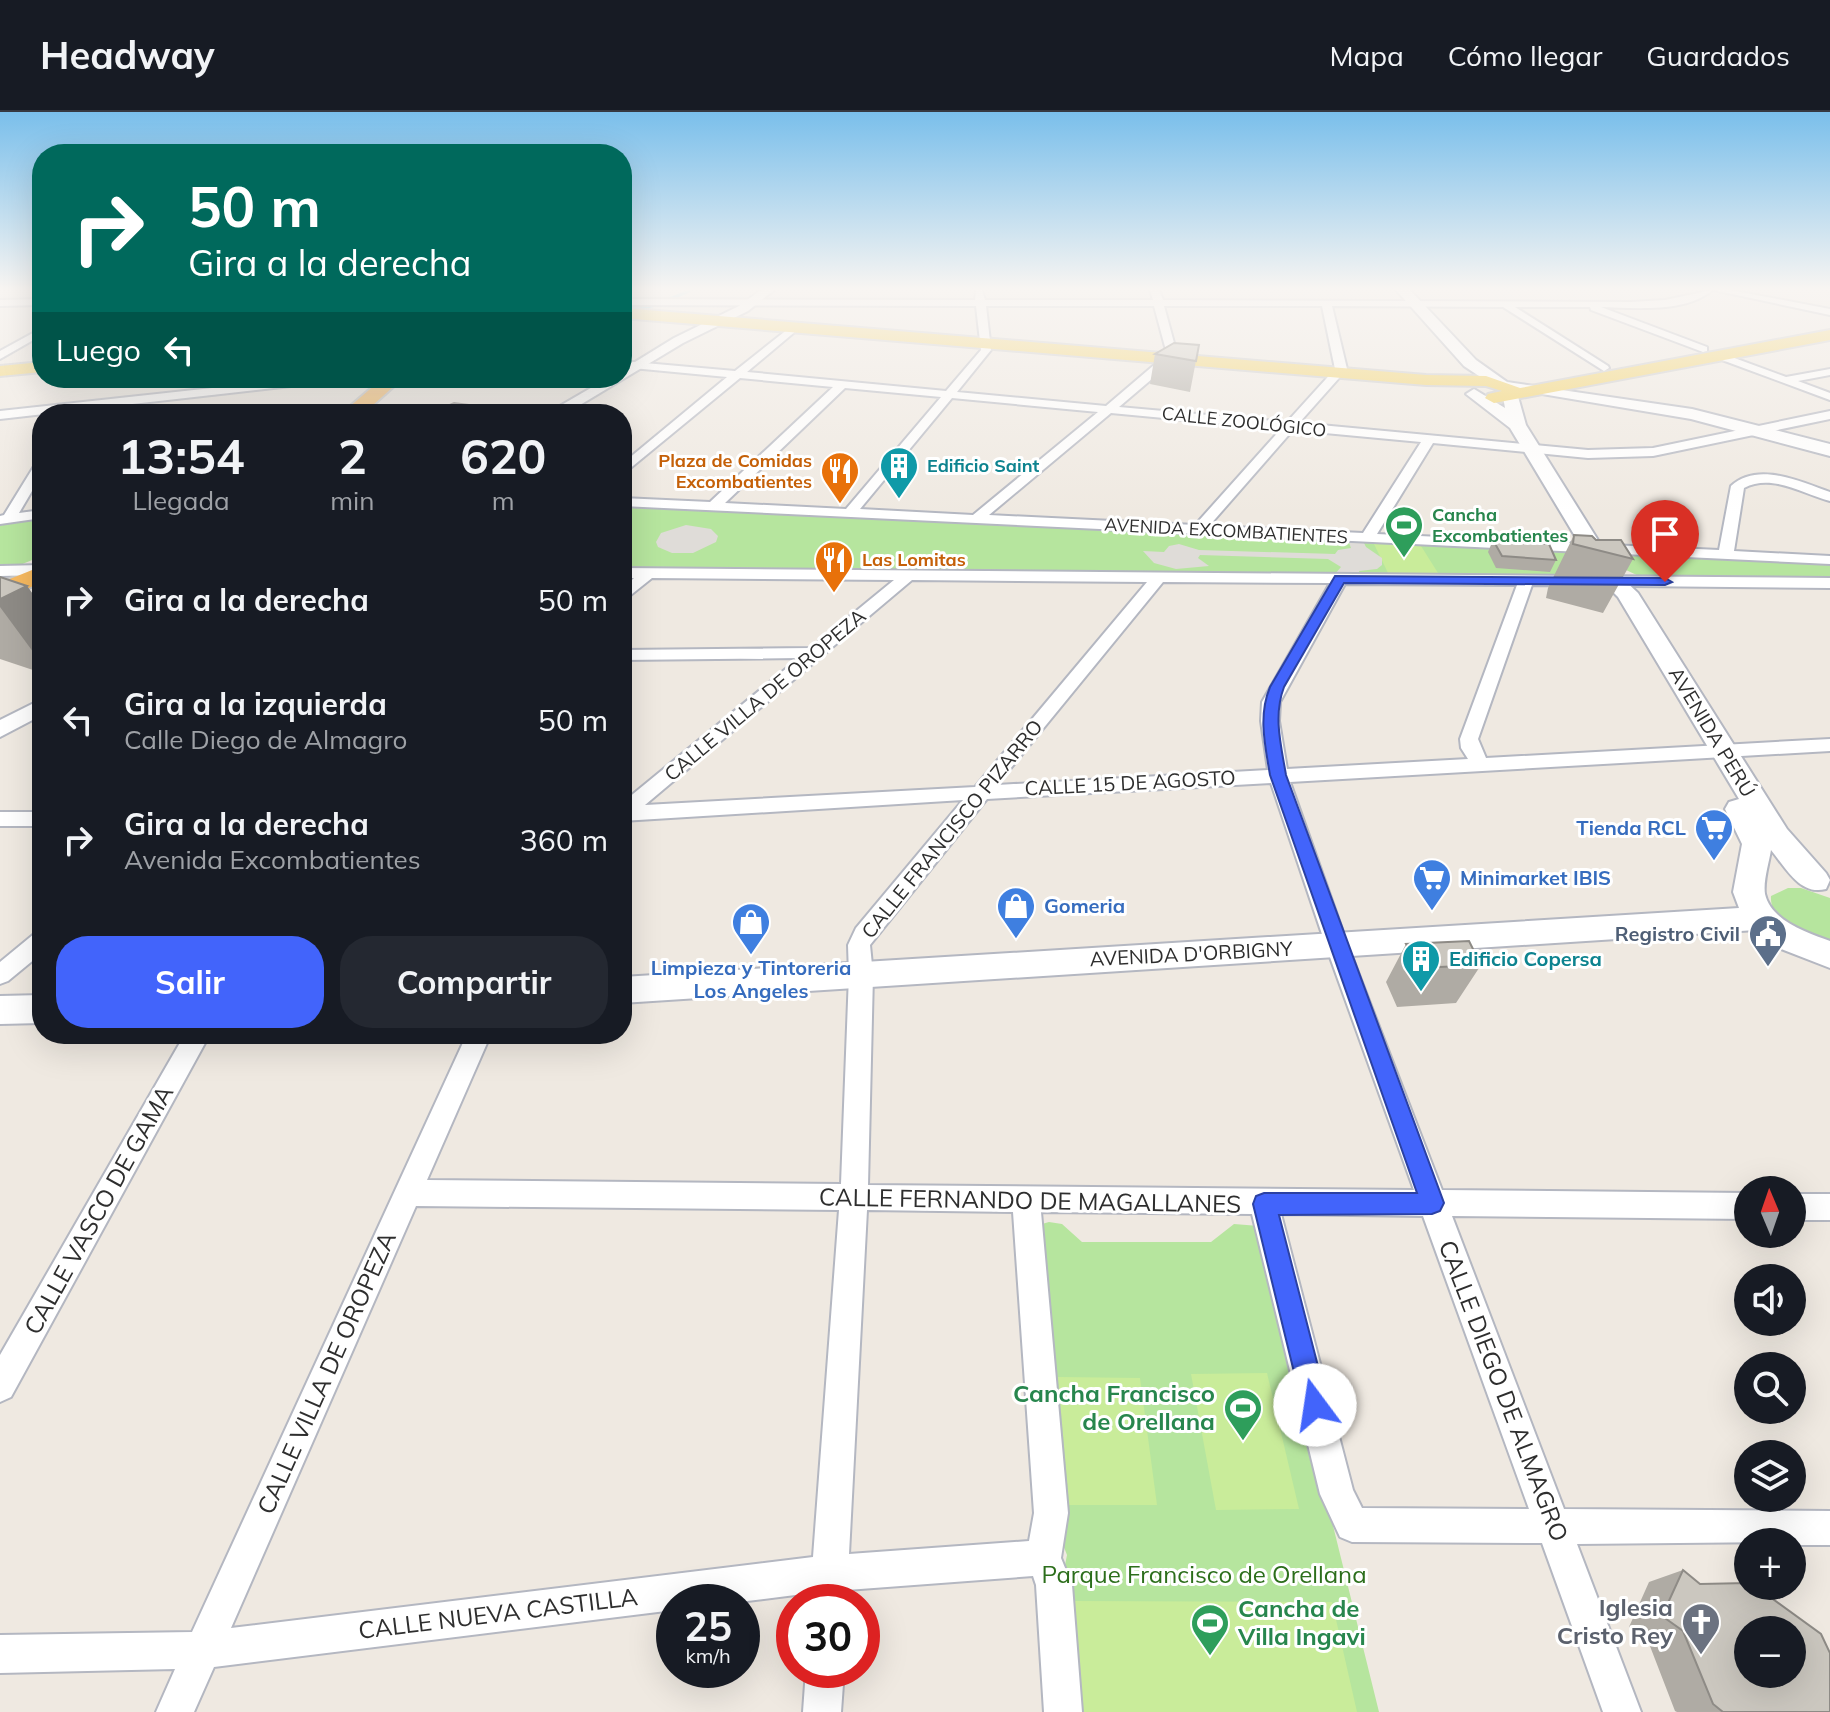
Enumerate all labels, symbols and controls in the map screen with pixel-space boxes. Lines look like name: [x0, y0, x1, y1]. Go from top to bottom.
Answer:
text: Headway: [40, 31, 215, 79]
text: Mapa: [1329, 38, 1404, 73]
text: Cómo llegar: [1448, 38, 1602, 73]
text: Guardados: [1646, 38, 1790, 73]
text: 50 m: [188, 171, 321, 241]
icon: right: [56, 176, 160, 280]
text: Gira a la derecha: [188, 240, 471, 285]
icon: left: [157, 328, 201, 372]
text: Luego: [56, 331, 141, 369]
street label: CALLE ZOOLÓGICO: [1161, 401, 1327, 442]
text: 13:54: [118, 426, 245, 486]
text: 2: [338, 426, 367, 486]
text: 620: [460, 426, 546, 486]
building icon: Edificio Saint: [878, 445, 920, 500]
place label: Plaza de Comidas Excombatientes: [658, 449, 812, 493]
restaurant icon: Plaza de Comidas Excombatientes: [819, 450, 861, 505]
place label: Edificio Saint: [927, 454, 1039, 477]
text: Llegada: [133, 484, 230, 517]
text: min: [330, 484, 374, 517]
text: m: [492, 484, 515, 517]
pin: [1631, 500, 1699, 582]
place label: Cancha Excombatientes: [1432, 503, 1568, 547]
sports icon: Cancha Excombatientes: [1383, 504, 1425, 559]
icon: arrive: [1643, 512, 1687, 556]
street label: AVENIDA EXCOMBATIENTES: [1104, 513, 1348, 548]
restaurant icon: Las Lomitas: [813, 539, 855, 594]
place label: Las Lomitas: [862, 548, 966, 571]
icon: right: [56, 578, 100, 622]
text: Gira a la derecha: [124, 581, 369, 619]
text: 50 m: [538, 581, 608, 619]
street label: CALLE VILLA DE OROPEZA: [659, 603, 871, 786]
street label: AVENIDA PERÚ: [1664, 662, 1761, 801]
text: Gira a la izquierda: [124, 685, 387, 723]
icon: left: [56, 698, 100, 742]
text: 50 m: [538, 701, 608, 739]
street label: CALLE FRANCISCO PIZARRO: [856, 714, 1048, 943]
text: Calle Diego de Almagro: [124, 723, 407, 756]
street label: CALLE 15 DE AGOSTO: [1024, 764, 1236, 801]
text: Gira a la derecha: [124, 805, 369, 843]
supermarket icon: Tienda RCL: [1693, 807, 1735, 862]
place label: Tienda RCL: [1576, 815, 1686, 840]
icon: right: [56, 818, 100, 862]
text: 360 m: [520, 821, 608, 859]
text: Avenida Excombatientes: [124, 843, 421, 876]
supermarket icon: Minimarket IBIS: [1411, 857, 1453, 912]
place label: Minimarket IBIS: [1460, 865, 1611, 890]
shop icon: Gomeria: [995, 885, 1037, 940]
place label: Gomeria: [1044, 893, 1125, 918]
shop icon: Limpieza y Tintoreria Los Angeles: [730, 901, 772, 956]
public building icon: Registro Civil: [1747, 913, 1789, 968]
place label: Registro Civil: [1615, 921, 1740, 946]
button: Salir: [56, 936, 324, 1028]
button: Compartir: [340, 936, 608, 1028]
street label: AVENIDA D'ORBIGNY: [1089, 936, 1294, 971]
building icon: Edificio Copersa: [1400, 938, 1442, 993]
place label: Edificio Copersa: [1449, 946, 1602, 971]
place label: Limpieza y Tintoreria Los Angeles: [651, 955, 851, 1003]
street label: CALLE VASCO DE GAMA: [17, 1079, 179, 1339]
north arrow: [1734, 1176, 1806, 1248]
map controls: [1734, 1176, 1806, 1688]
street label: CALLE FERNANDO DE MAGALLANES: [819, 1181, 1241, 1219]
street label: CALLE VILLA DE OROPEZA: [250, 1226, 402, 1518]
street label: CALLE DIEGO DE ALMAGRO: [1433, 1236, 1575, 1545]
button: sound: [1734, 1264, 1806, 1336]
button: search: [1734, 1352, 1806, 1424]
position arrow: [1273, 1363, 1357, 1447]
place label: Cancha Francisco de Orellana: [1013, 1378, 1215, 1436]
sports icon: Cancha Francisco de Orellana: [1222, 1387, 1264, 1442]
button: layers: [1734, 1440, 1806, 1512]
button: +: [1734, 1528, 1806, 1600]
park label: Parque Francisco de Orellana: [1041, 1559, 1367, 1589]
street label: CALLE NUEVA CASTILLA: [357, 1581, 640, 1645]
speed limit sign: 30: [776, 1584, 880, 1688]
place label: Iglesia Cristo Rey: [1557, 1592, 1674, 1650]
place label: Cancha de Villa Ingavi: [1237, 1593, 1366, 1651]
text: 25: [684, 1601, 732, 1651]
church icon: Iglesia Cristo Rey: [1680, 1601, 1722, 1656]
sports icon: Cancha de Villa Ingavi: [1189, 1602, 1231, 1657]
button: −: [1734, 1616, 1806, 1688]
text: km/h: [685, 1643, 731, 1668]

